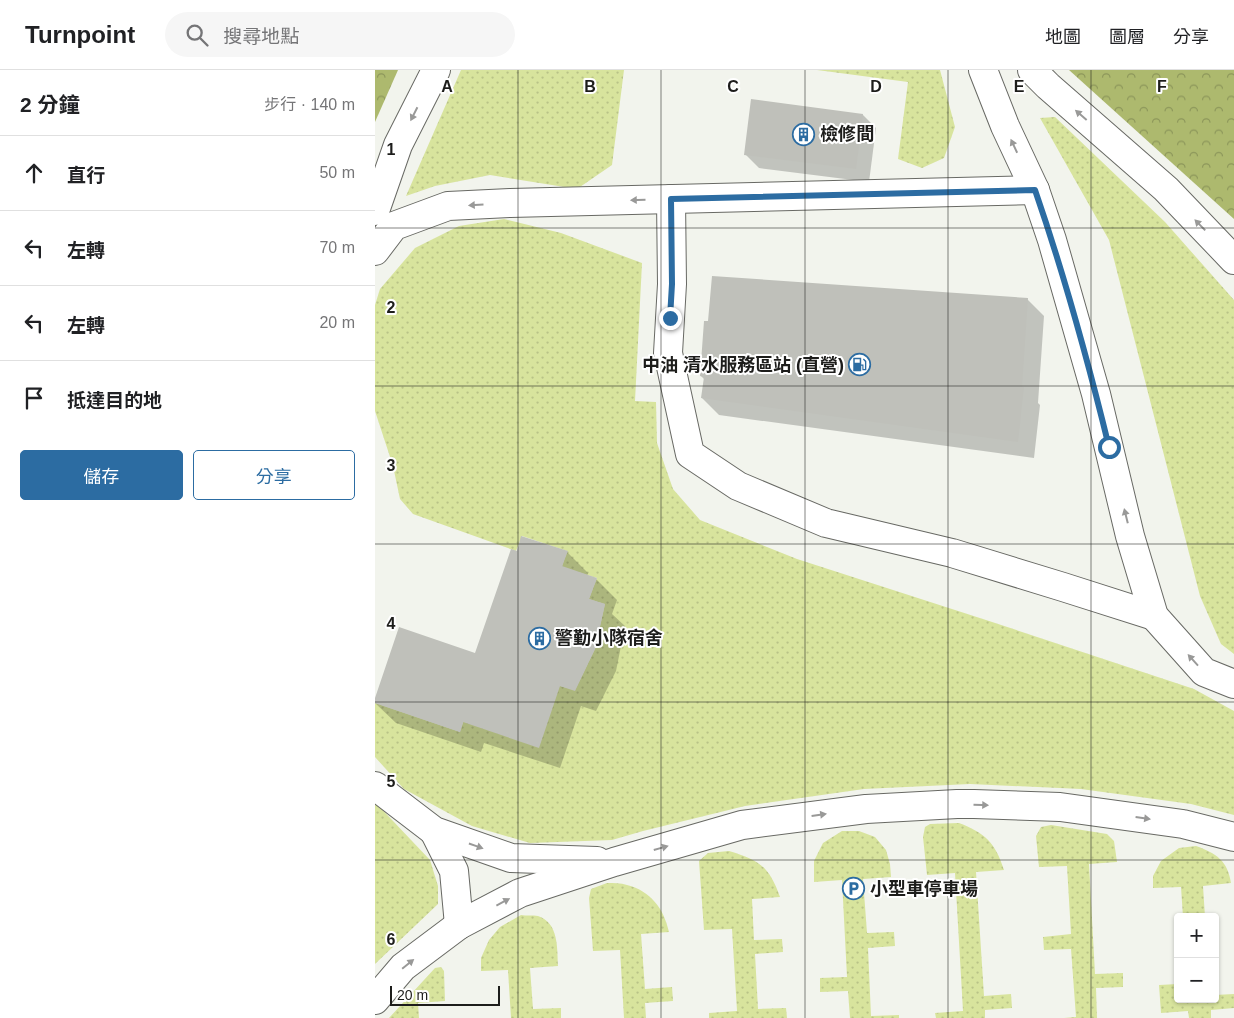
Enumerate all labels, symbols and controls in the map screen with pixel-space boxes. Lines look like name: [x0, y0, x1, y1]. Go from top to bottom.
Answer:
search box: [165, 12, 515, 57]
text: Turnpoint: [25, 21, 135, 48]
icon: search: [183, 21, 211, 49]
text: 搜尋地點: [223, 26, 299, 47]
text: 地圖: [1045, 27, 1081, 47]
text: 圖層: [1109, 27, 1145, 47]
text: 分享: [1173, 27, 1209, 47]
text: A: [441, 78, 453, 95]
text: B: [584, 78, 596, 95]
text: C: [727, 78, 739, 95]
text: D: [870, 78, 882, 95]
text: E: [1014, 78, 1025, 95]
text: F: [1157, 78, 1167, 95]
text: 2 分鐘: [20, 93, 80, 116]
text: 步行 · 140 m: [264, 96, 355, 113]
one-way arrow: [410, 106, 418, 121]
one-way arrow: [1075, 109, 1088, 120]
building icon: 檢修間: [792, 122, 816, 146]
place label: 檢修間: [820, 124, 874, 144]
one-way arrow: [1010, 139, 1018, 153]
text: 1: [387, 141, 396, 158]
icon: ahead: [20, 159, 48, 187]
text: 50 m: [319, 164, 355, 181]
text: 直行: [67, 165, 105, 186]
one-way arrow: [630, 196, 646, 204]
one-way arrow: [467, 201, 483, 209]
one-way arrow: [1194, 219, 1206, 231]
icon: left: [20, 234, 48, 262]
text: 70 m: [319, 239, 355, 256]
text: 左轉: [67, 240, 105, 261]
text: 2: [387, 299, 396, 316]
route end: [659, 307, 682, 330]
icon: left: [20, 309, 48, 337]
text: 20 m: [319, 314, 355, 331]
text: 左轉: [67, 315, 105, 336]
fuel station icon: 中油 清水服務區站 (直營): [848, 353, 872, 377]
place label: 中油 清水服務區站 (直營): [642, 355, 844, 375]
icon: arrive: [20, 384, 48, 412]
text: 抵達目的地: [67, 390, 162, 411]
route start: [1098, 436, 1121, 459]
button: 儲存: [20, 450, 183, 500]
button: 分享: [193, 450, 355, 500]
text: 3: [387, 457, 396, 474]
one-way arrow: [1121, 509, 1129, 524]
text: 4: [387, 615, 396, 632]
building icon: 警勤小隊宿舍: [527, 626, 551, 650]
place label: 警勤小隊宿舍: [555, 628, 663, 648]
one-way arrow: [1187, 654, 1199, 666]
text: 5: [387, 773, 396, 790]
one-way arrow: [973, 801, 989, 809]
one-way arrow: [811, 811, 827, 819]
one-way arrow: [1135, 815, 1151, 823]
one-way arrow: [469, 842, 484, 850]
one-way arrow: [653, 844, 668, 852]
parking icon: 小型車停車場: [842, 877, 866, 901]
place label: 小型車停車場: [870, 879, 978, 899]
one-way arrow: [496, 898, 509, 907]
map controls: [1174, 913, 1219, 1003]
button: +: [1174, 913, 1219, 958]
text: 6: [387, 931, 396, 948]
button: −: [1174, 958, 1219, 1003]
one-way arrow: [401, 959, 414, 970]
scale bar: [390, 983, 500, 1006]
text: 20 m: [397, 987, 428, 1003]

